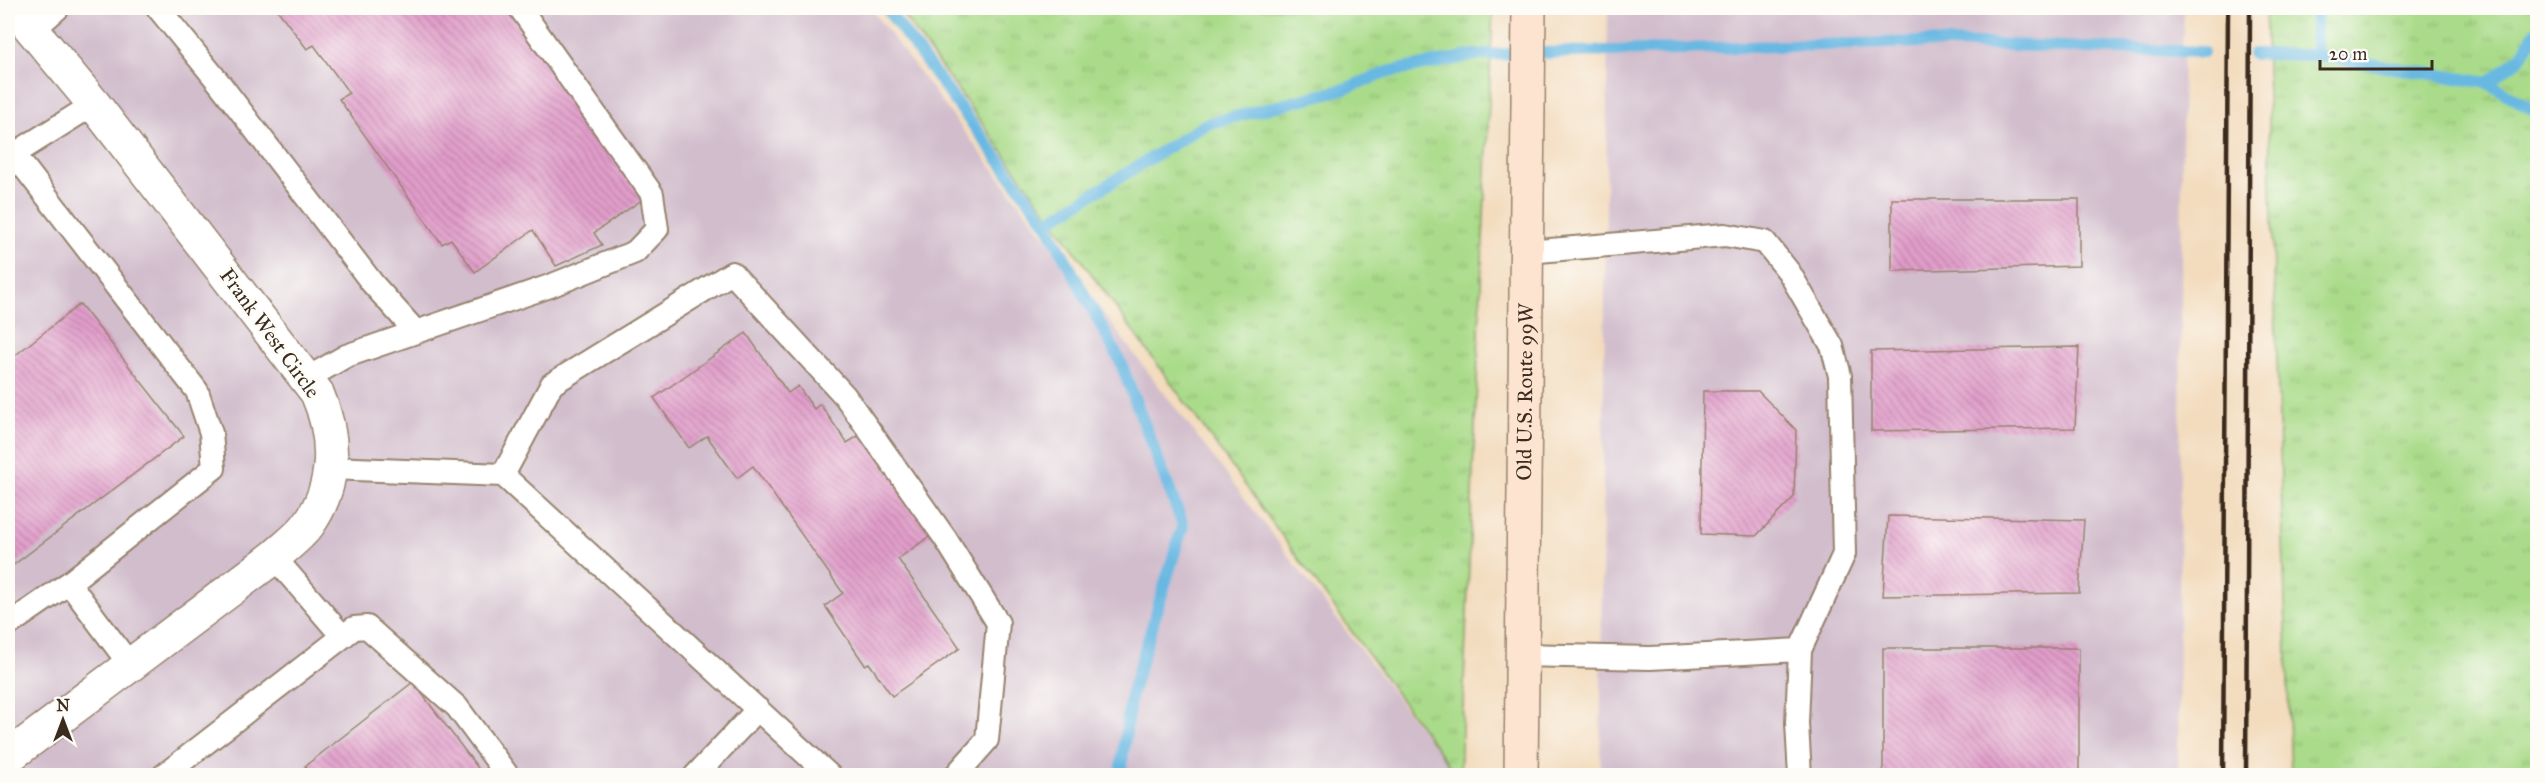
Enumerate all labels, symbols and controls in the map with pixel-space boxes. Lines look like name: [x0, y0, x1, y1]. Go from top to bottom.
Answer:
scale bar: [2320, 33, 2432, 71]
text: 20 m: [2329, 43, 2367, 65]
street label: Frank West Circle: [214, 263, 326, 403]
street label: Old U.S. Route 99W: [1511, 302, 1539, 481]
north arrow: [33, 690, 93, 750]
text: N: [56, 696, 70, 715]

